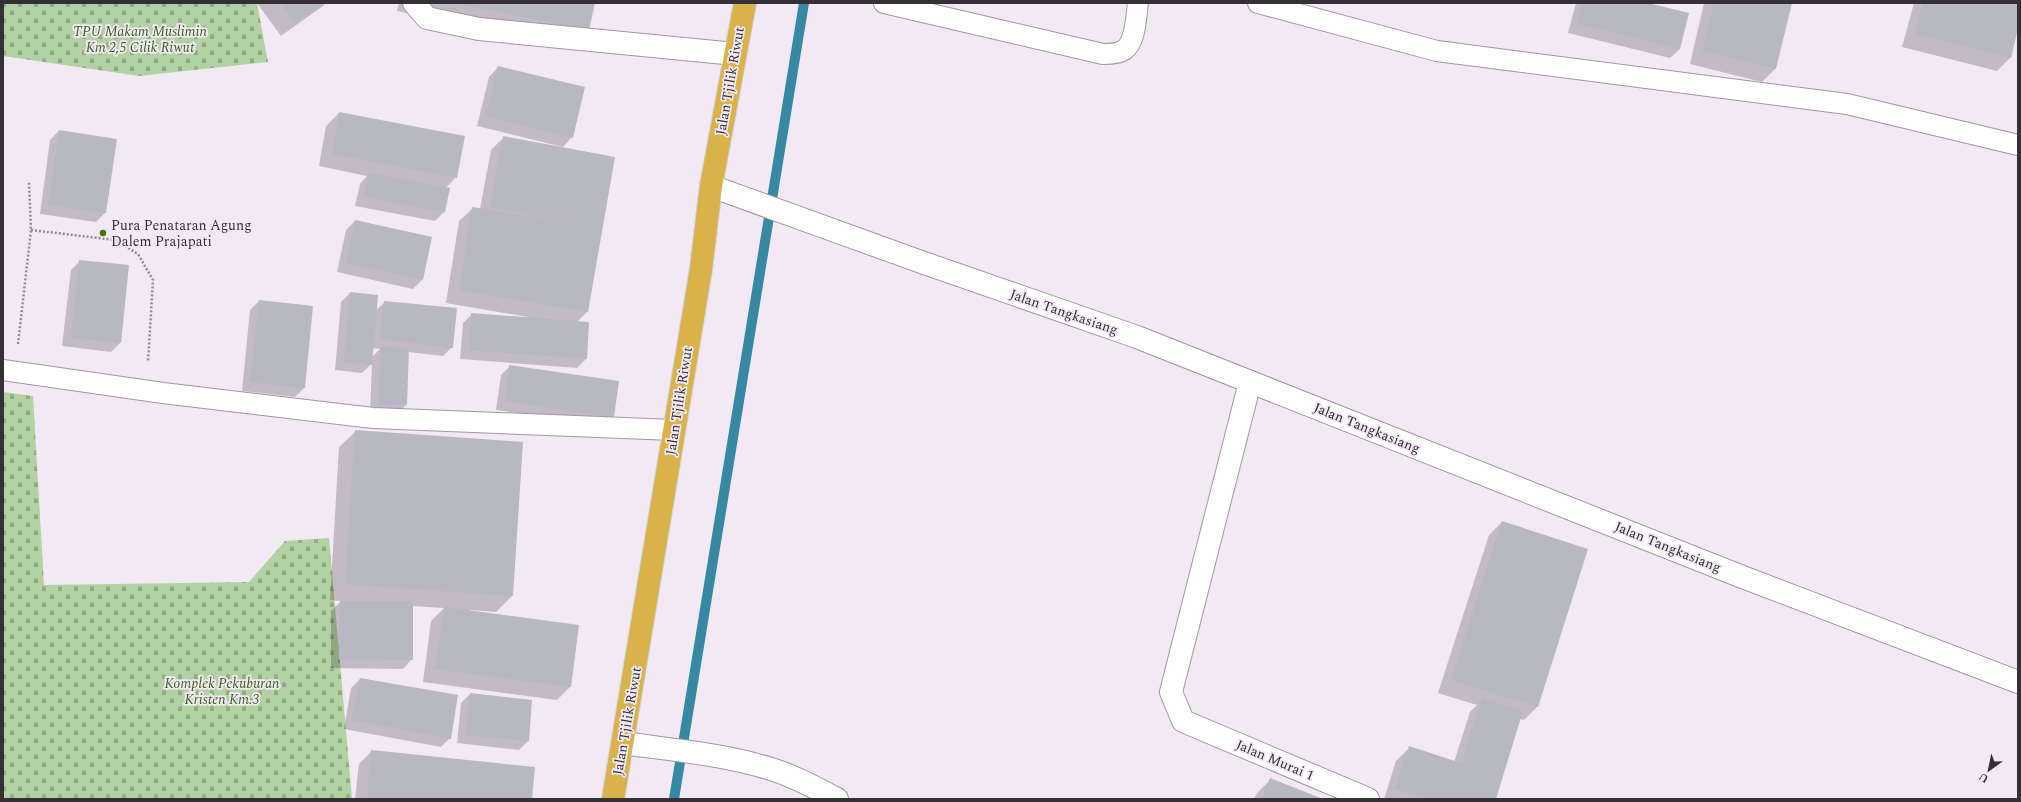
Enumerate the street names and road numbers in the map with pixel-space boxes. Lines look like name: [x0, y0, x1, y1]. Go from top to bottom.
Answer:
street label: Jalan Tjilik Riwut: [710, 25, 750, 137]
street label: Jalan Tangkasiang: [1007, 284, 1121, 340]
street label: Jalan Tjilik Riwut: [660, 345, 698, 457]
street label: Jalan Tangkasiang: [1311, 397, 1423, 459]
street label: Jalan Tangkasiang: [1612, 516, 1724, 578]
street label: Jalan Tjilik Riwut: [607, 665, 647, 777]
street label: Jalan Murai 1: [1233, 734, 1317, 786]

